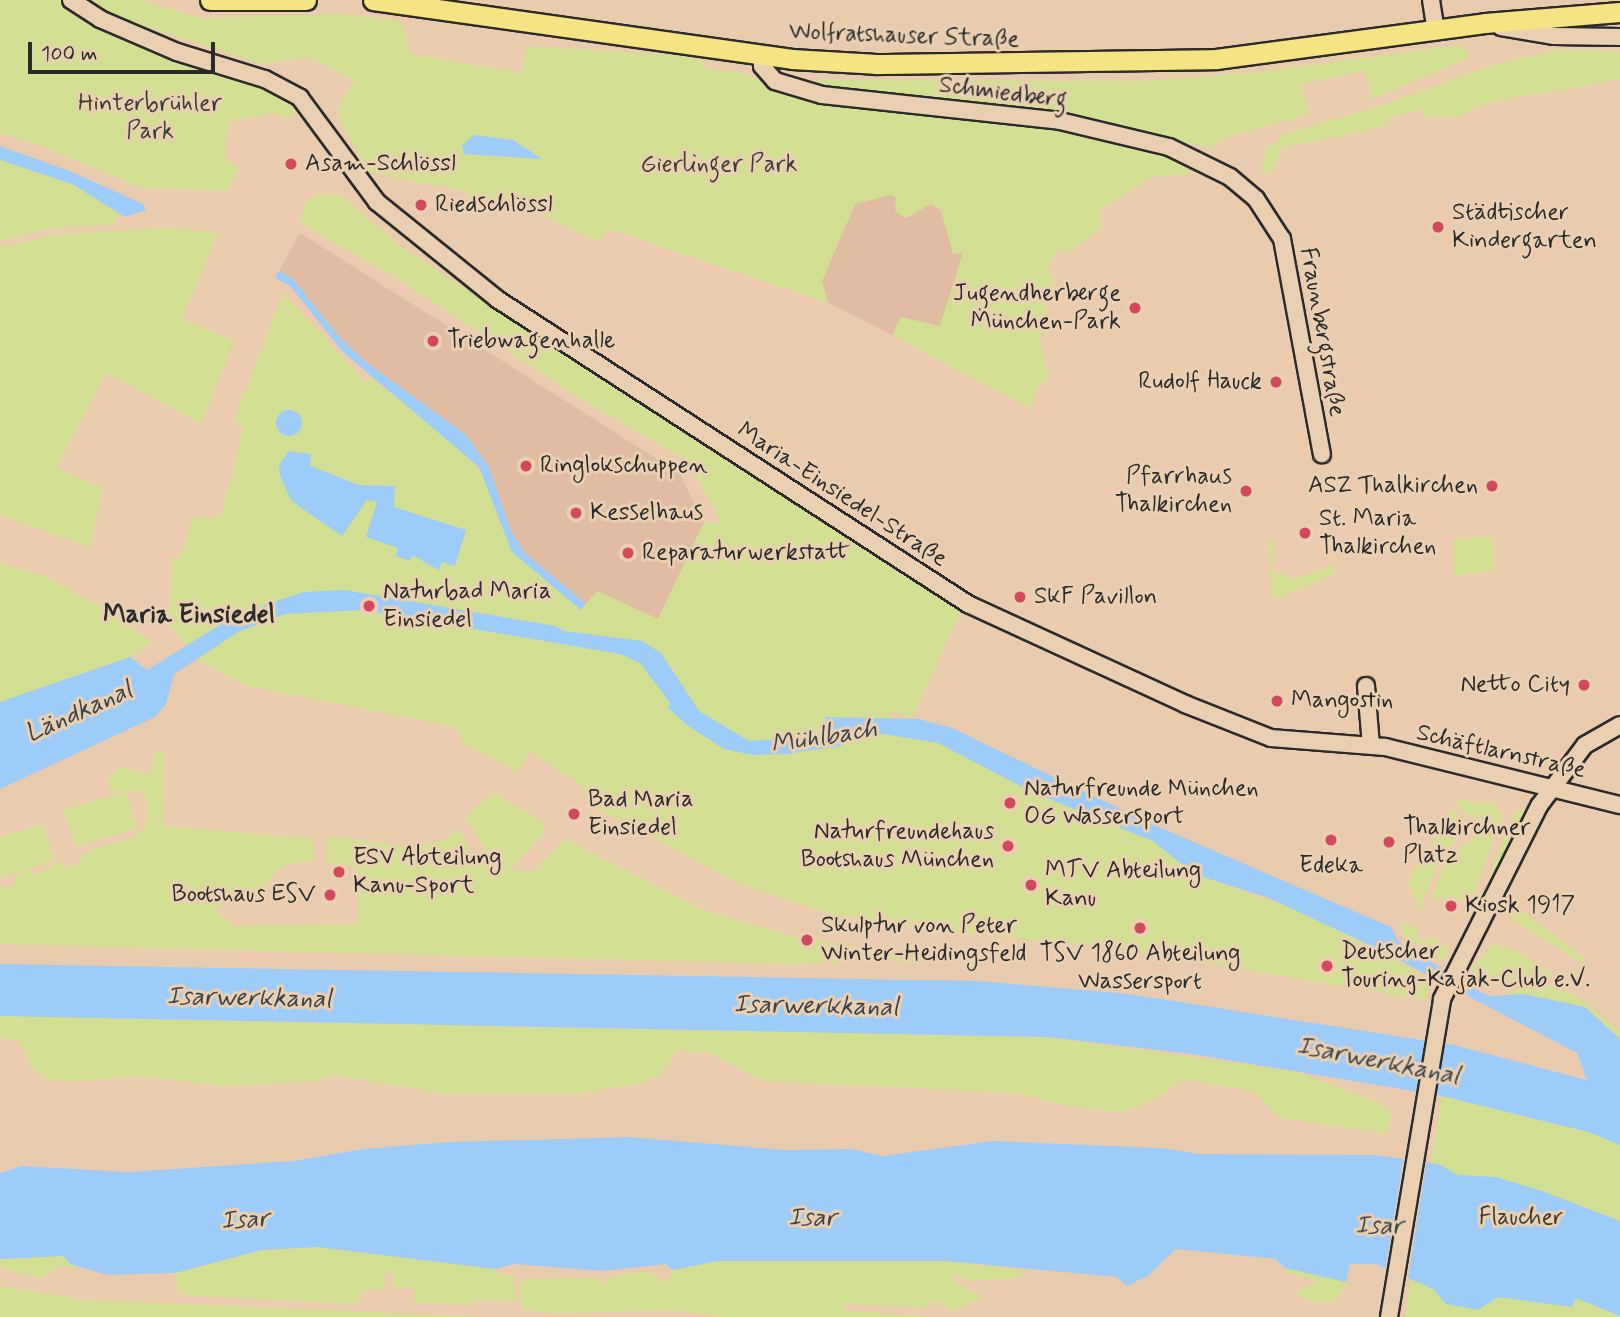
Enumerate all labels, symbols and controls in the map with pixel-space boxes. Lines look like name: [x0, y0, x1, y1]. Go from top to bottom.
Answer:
street label: Wolfratshauser Straße: [790, 18, 1018, 54]
scale bar: [32, 28, 219, 72]
text: 100 m: [41, 40, 97, 68]
street label: Schmiedberg: [937, 71, 1069, 115]
park label: Hinterbrühler Park: [78, 90, 222, 146]
place label: Asam-Schlössl: [305, 150, 456, 178]
park label: Gierlinger Park: [641, 151, 797, 179]
marker: Asam-Schlössl: [283, 156, 299, 172]
place label: Riedschlössl: [435, 191, 553, 219]
marker: Riedschlössl: [413, 197, 429, 213]
place label: Städtischer Kindergarten: [1452, 199, 1597, 255]
marker: Städtischer Kindergarten: [1430, 219, 1446, 235]
street label: Fraunbergstraße: [1293, 245, 1351, 419]
place label: Jugendherberge München-Park: [953, 280, 1121, 336]
marker: Jugendherberge München-Park: [1127, 300, 1143, 316]
place label: Triebwagenhalle: [447, 327, 615, 355]
marker: Triebwagenhalle: [425, 333, 441, 349]
place label: Rudolf Hauck: [1134, 368, 1262, 396]
marker: Rudolf Hauck: [1268, 374, 1284, 390]
street label: Maria-Einsiedel-Straße: [732, 416, 952, 574]
place label: Ringlokschuppen: [540, 452, 707, 480]
marker: Ringlokschuppen: [518, 458, 534, 474]
place label: Pfarrhaus Thalkirchen: [1115, 463, 1232, 519]
place label: ASZ Thalkirchen: [1310, 472, 1478, 500]
marker: ASZ Thalkirchen: [1484, 478, 1500, 494]
marker: Pfarrhaus Thalkirchen: [1238, 483, 1254, 499]
place label: Kesselhaus: [590, 499, 703, 527]
marker: Kesselhaus: [568, 505, 584, 521]
place label: St. Maria Thalkirchen: [1319, 505, 1436, 561]
marker: St. Maria Thalkirchen: [1297, 525, 1313, 541]
place label: Reparaturwerkstatt: [642, 539, 850, 567]
marker: Reparaturwerkstatt: [620, 545, 636, 561]
place label: Naturbad Maria Einsiedel: [383, 578, 553, 634]
place label: SkF Pavillon: [1034, 583, 1157, 611]
marker: SkF Pavillon: [1012, 589, 1028, 605]
marker: Naturbad Maria Einsiedel: [361, 598, 377, 614]
district label: Maria Einsiedel: [103, 600, 275, 632]
place label: Netto City: [1461, 671, 1570, 699]
water label: Ländkanal: [21, 676, 137, 750]
marker: Netto City: [1576, 677, 1592, 693]
place label: Mangostin: [1291, 687, 1393, 715]
marker: Mangostin: [1269, 693, 1285, 709]
water label: Mühlbach: [769, 714, 879, 762]
street label: Schäftlarnstraße: [1414, 719, 1588, 785]
place label: Naturfreunde München OG Wassersport: [1024, 775, 1260, 831]
place label: Bad Maria Einsiedel: [588, 786, 697, 842]
marker: Naturfreunde München OG Wassersport: [1002, 795, 1018, 811]
marker: Bad Maria Einsiedel: [566, 806, 582, 822]
place label: Thalkirchner Platz: [1403, 814, 1530, 870]
place label: Naturfreundehaus Bootshaus München: [802, 818, 994, 874]
marker: Edeka: [1323, 832, 1339, 848]
marker: Thalkirchner Platz: [1381, 834, 1397, 850]
marker: Naturfreundehaus Bootshaus München: [1000, 838, 1016, 854]
place label: ESV Abteilung Kanu-Sport: [353, 844, 496, 900]
place label: Edeka: [1299, 852, 1363, 880]
place label: MTV Abteilung Kanu: [1045, 857, 1201, 913]
marker: ESV Abteilung Kanu-Sport: [331, 864, 347, 880]
marker: MTV Abteilung Kanu: [1023, 877, 1039, 893]
place label: Bootshaus ESV: [174, 881, 316, 909]
marker: Bootshaus ESV: [322, 887, 338, 903]
place label: Kiosk 1917: [1465, 892, 1575, 920]
marker: Kiosk 1917: [1443, 898, 1459, 914]
place label: Skulptur von Peter Winter-Heidingsfeld: [821, 912, 1027, 968]
marker: TSV 1860 Abteilung Wassersport: [1132, 920, 1148, 936]
marker: Skulptur von Peter Winter-Heidingsfeld: [799, 932, 815, 948]
place label: Deutscher Touring-Kajak-Club e.V.: [1341, 938, 1591, 994]
place label: TSV 1860 Abteilung Wassersport: [1040, 940, 1240, 996]
marker: Deutscher Touring-Kajak-Club e.V.: [1319, 958, 1335, 974]
water label: Isarwerkkanal: [166, 982, 332, 1016]
water label: Isarwerkkanal: [733, 990, 899, 1024]
water label: Isarwerkkanal: [1294, 1031, 1462, 1093]
water label: Isar: [788, 1203, 836, 1235]
water label: Isar: [220, 1204, 270, 1238]
park label: Flaucher: [1479, 1204, 1563, 1232]
water label: Isar: [1355, 1211, 1403, 1243]

